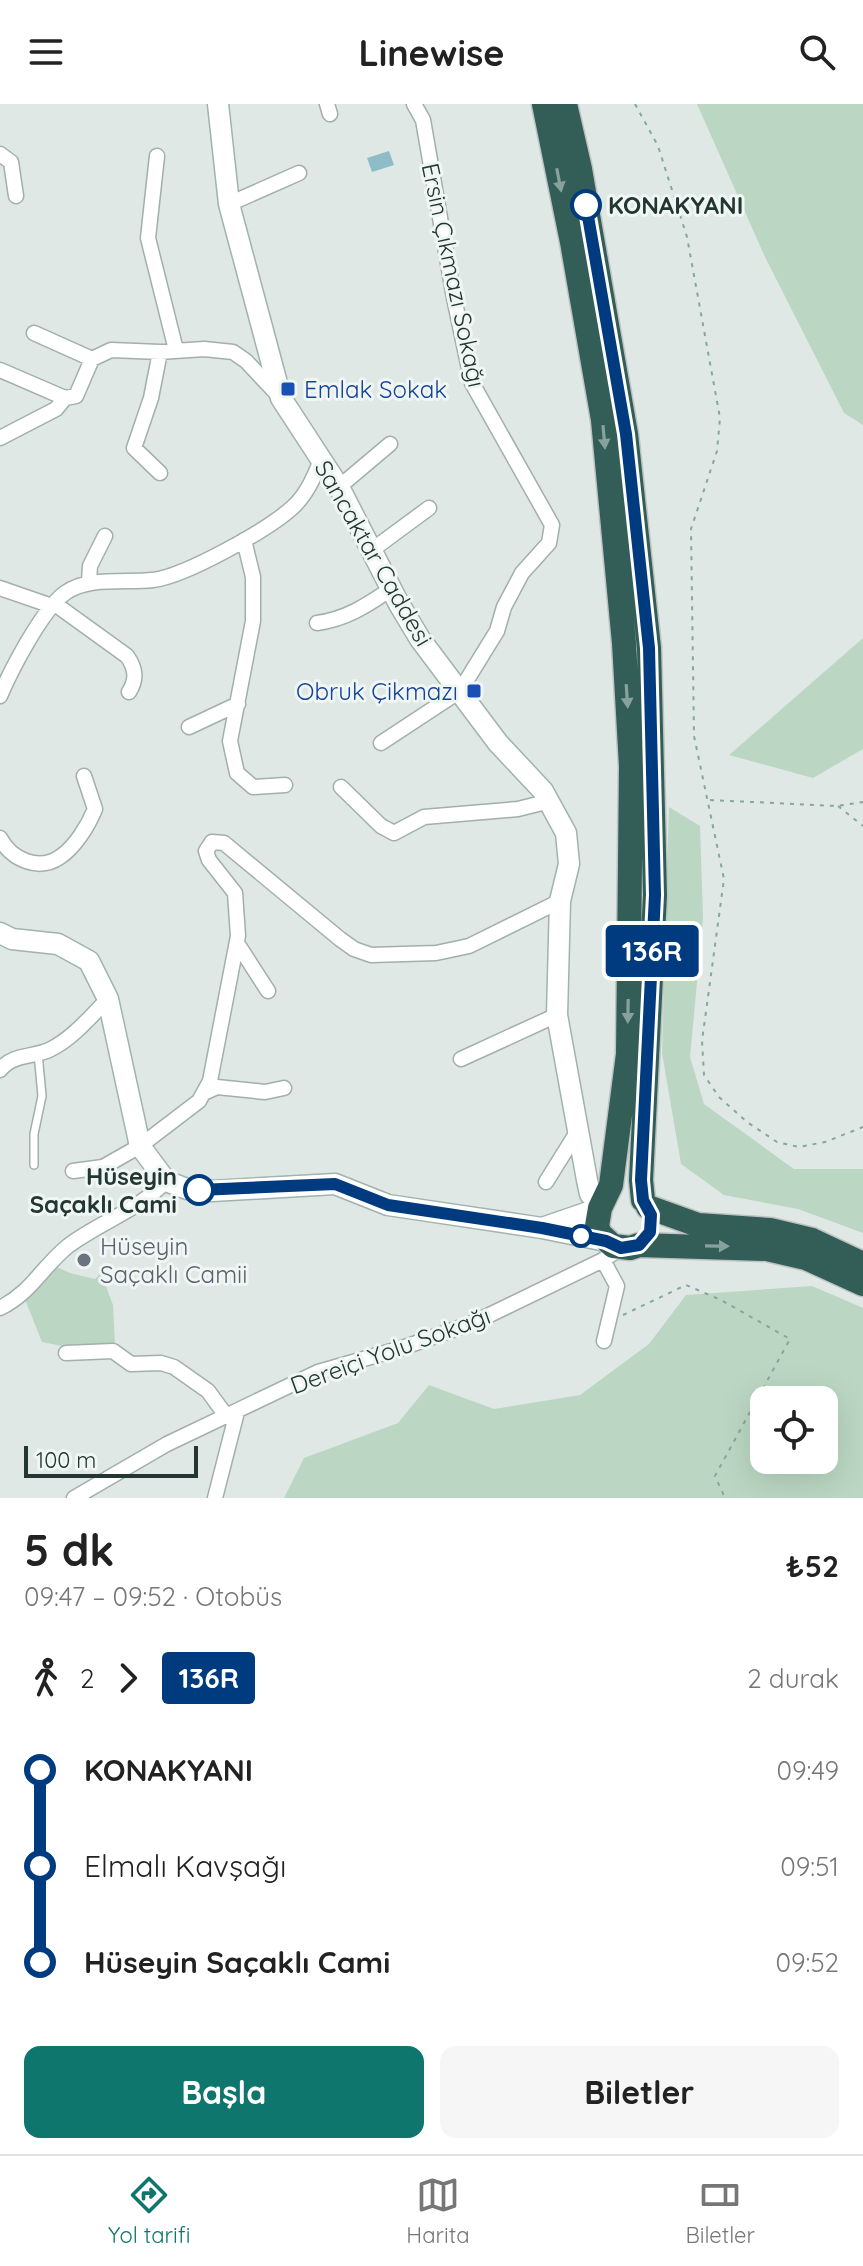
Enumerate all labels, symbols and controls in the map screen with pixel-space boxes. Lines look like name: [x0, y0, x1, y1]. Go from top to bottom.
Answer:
icon: menu: [24, 30, 68, 74]
text: Linewise: [358, 30, 505, 75]
icon: search: [795, 30, 839, 74]
street label: Ersin Çıkmazı Sokağı: [416, 160, 492, 390]
one-way arrow: [554, 168, 566, 193]
marker: KONAKYANI: [571, 190, 601, 220]
place label: KONAKYANI: [608, 190, 743, 220]
place label: Emlak Sokak: [304, 374, 447, 404]
marker: Emlak Sokak: [279, 380, 297, 398]
one-way arrow: [598, 425, 611, 450]
street label: Sancaktar Caddesi: [309, 455, 439, 651]
place label: Obruk Çikmazı: [296, 676, 458, 706]
marker: Obruk Çikmazı: [465, 682, 483, 700]
one-way arrow: [621, 684, 634, 709]
line badge: 136R: [596, 925, 708, 977]
text: 136R: [622, 933, 682, 968]
one-way arrow: [622, 999, 634, 1024]
place label: Hüseyin Saçaklı Cami: [30, 1161, 177, 1219]
marker: Hüseyin Saçaklı Cami: [184, 1175, 214, 1205]
unlabelled marker: [570, 1225, 592, 1247]
place label: Hüseyin Saçaklı Camii: [100, 1231, 247, 1289]
one-way arrow: [705, 1240, 730, 1253]
marker: Hüseyin Saçaklı Camii: [75, 1251, 93, 1269]
street label: Dereiçi Yolu Sokağı: [286, 1300, 494, 1400]
map controls: [750, 1386, 838, 1474]
button: locate: [750, 1386, 838, 1474]
scale bar: [24, 1442, 198, 1478]
text: 100 m: [36, 1446, 96, 1474]
text: 5 dk: [24, 1522, 114, 1577]
text: ₺52: [786, 1547, 839, 1585]
text: 09:47 – 09:52 · Otobüs: [24, 1580, 282, 1613]
icon: walk: [24, 1656, 68, 1700]
icon: forward: [106, 1656, 150, 1700]
text: 136R: [178, 1660, 239, 1695]
text: 2: [80, 1662, 94, 1695]
text: 2 durak: [747, 1662, 839, 1695]
text: KONAKYANI: [84, 1751, 253, 1789]
text: 09:49: [776, 1754, 839, 1787]
text: Elmalı Kavşağı: [84, 1847, 286, 1885]
text: 09:51: [780, 1850, 839, 1883]
text: Hüseyin Saçaklı Cami: [84, 1943, 390, 1981]
text: 09:52: [776, 1946, 839, 1979]
button: Başla: [24, 2046, 424, 2138]
button: Biletler: [440, 2046, 839, 2138]
tab: Yol tarifi: [108, 2173, 190, 2249]
tab: Harita: [406, 2173, 470, 2249]
tab: Biletler: [686, 2173, 755, 2249]

